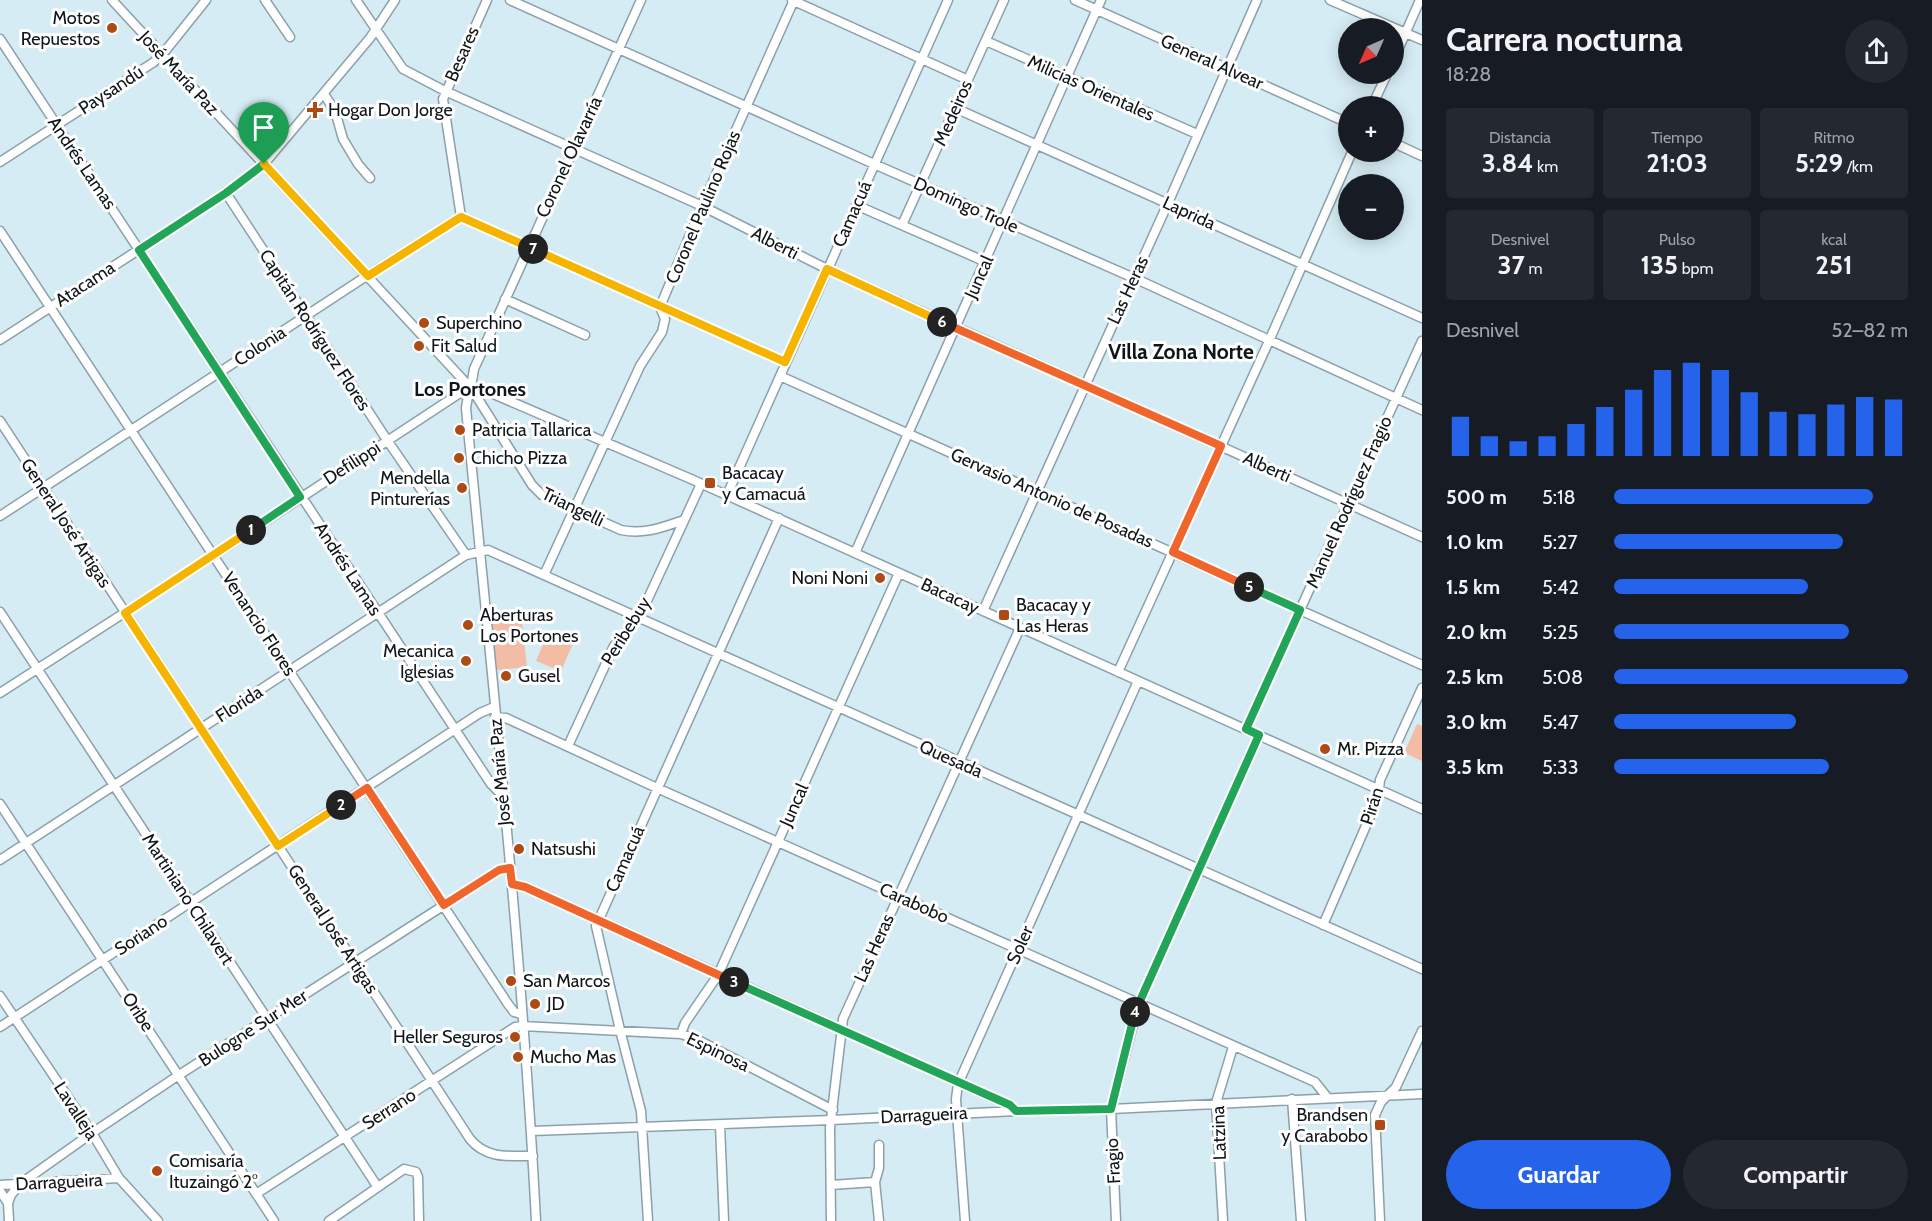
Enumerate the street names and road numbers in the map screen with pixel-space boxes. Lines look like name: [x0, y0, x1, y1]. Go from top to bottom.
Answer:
street label: Besares: [440, 23, 484, 85]
street label: José María Paz: [134, 25, 224, 120]
street label: General Alvear: [1157, 30, 1267, 95]
street label: Milicias Orientales: [1024, 50, 1158, 126]
street label: Paysandú: [74, 61, 148, 119]
street label: Medeiros: [929, 77, 977, 149]
street label: Coronel Olavarría: [531, 93, 607, 221]
street label: Andrés Lamas: [43, 113, 121, 213]
street label: Coronel Paulino Rojas: [661, 127, 745, 287]
street label: Domingo Trole: [910, 172, 1022, 238]
street label: Camacuá: [828, 177, 877, 251]
street label: Laprida: [1159, 191, 1219, 235]
street label: Alberti: [748, 222, 802, 264]
street label: Capitán Rodríguez Flores: [255, 245, 375, 415]
street label: Juncal: [959, 251, 998, 303]
street label: Las Heras: [1103, 252, 1153, 328]
street label: Atacama: [51, 256, 119, 311]
street label: Colonia: [230, 321, 290, 371]
street label: Manuel Rodríguez Fragio: [1301, 412, 1397, 591]
street label: Defilippi: [319, 436, 385, 490]
street label: Gervasio Antonio de Posadas: [947, 443, 1157, 553]
street label: Alberti: [1240, 447, 1294, 487]
street label: General José Artigas: [16, 454, 116, 592]
street label: Triangelli: [538, 482, 608, 532]
street label: Andrés Lamas: [310, 518, 386, 620]
street label: Venancio Flores: [217, 568, 301, 680]
street label: Bacacay: [917, 573, 983, 619]
street label: Peribebuy: [596, 593, 656, 669]
street label: Florida: [211, 681, 267, 727]
street label: José María Paz: [484, 717, 516, 827]
street label: Quesada: [916, 735, 986, 783]
street label: Juncal: [774, 779, 813, 831]
street label: Pirán: [1356, 784, 1388, 828]
street label: Camacuá: [601, 822, 650, 896]
street label: Martiniano Chilavert: [137, 829, 239, 969]
street label: General José Artigas: [283, 860, 383, 998]
street label: Carabobo: [876, 878, 952, 928]
street label: Soriano: [110, 910, 172, 960]
street label: Las Heras: [849, 910, 899, 986]
street label: Soler: [1002, 922, 1038, 968]
street label: Bulogne Sur Mer: [194, 984, 312, 1071]
street label: Oribe: [117, 988, 159, 1036]
street label: Espinosa: [683, 1027, 753, 1077]
street label: Lavalleja: [49, 1078, 103, 1144]
street label: Serrano: [358, 1083, 420, 1134]
street label: Darragueira: [880, 1102, 968, 1128]
street label: Latzina: [1207, 1105, 1231, 1161]
street label: Fragio: [1101, 1137, 1125, 1184]
street label: Darragueira: [15, 1169, 103, 1195]

